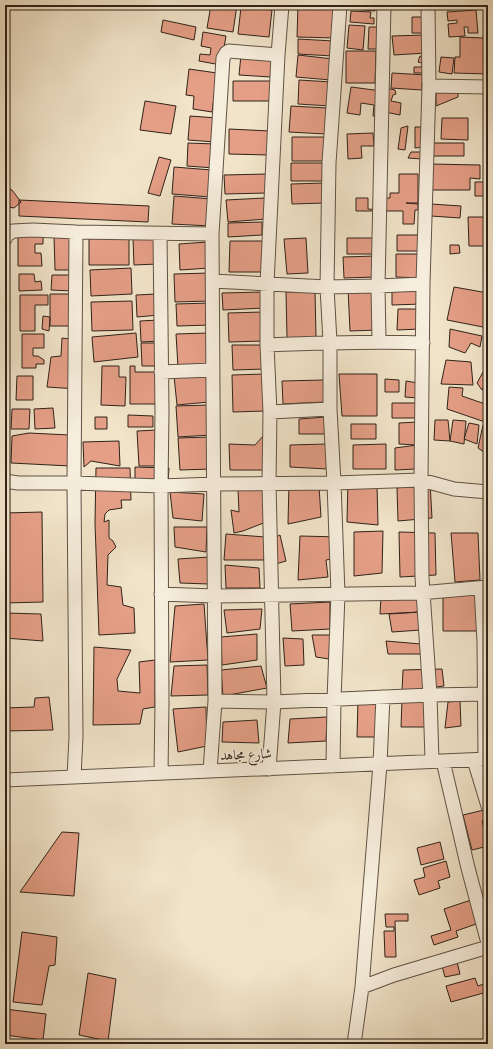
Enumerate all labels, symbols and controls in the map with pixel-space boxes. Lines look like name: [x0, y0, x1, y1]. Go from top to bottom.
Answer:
street label: شارع مجاهد: [220, 744, 272, 767]

